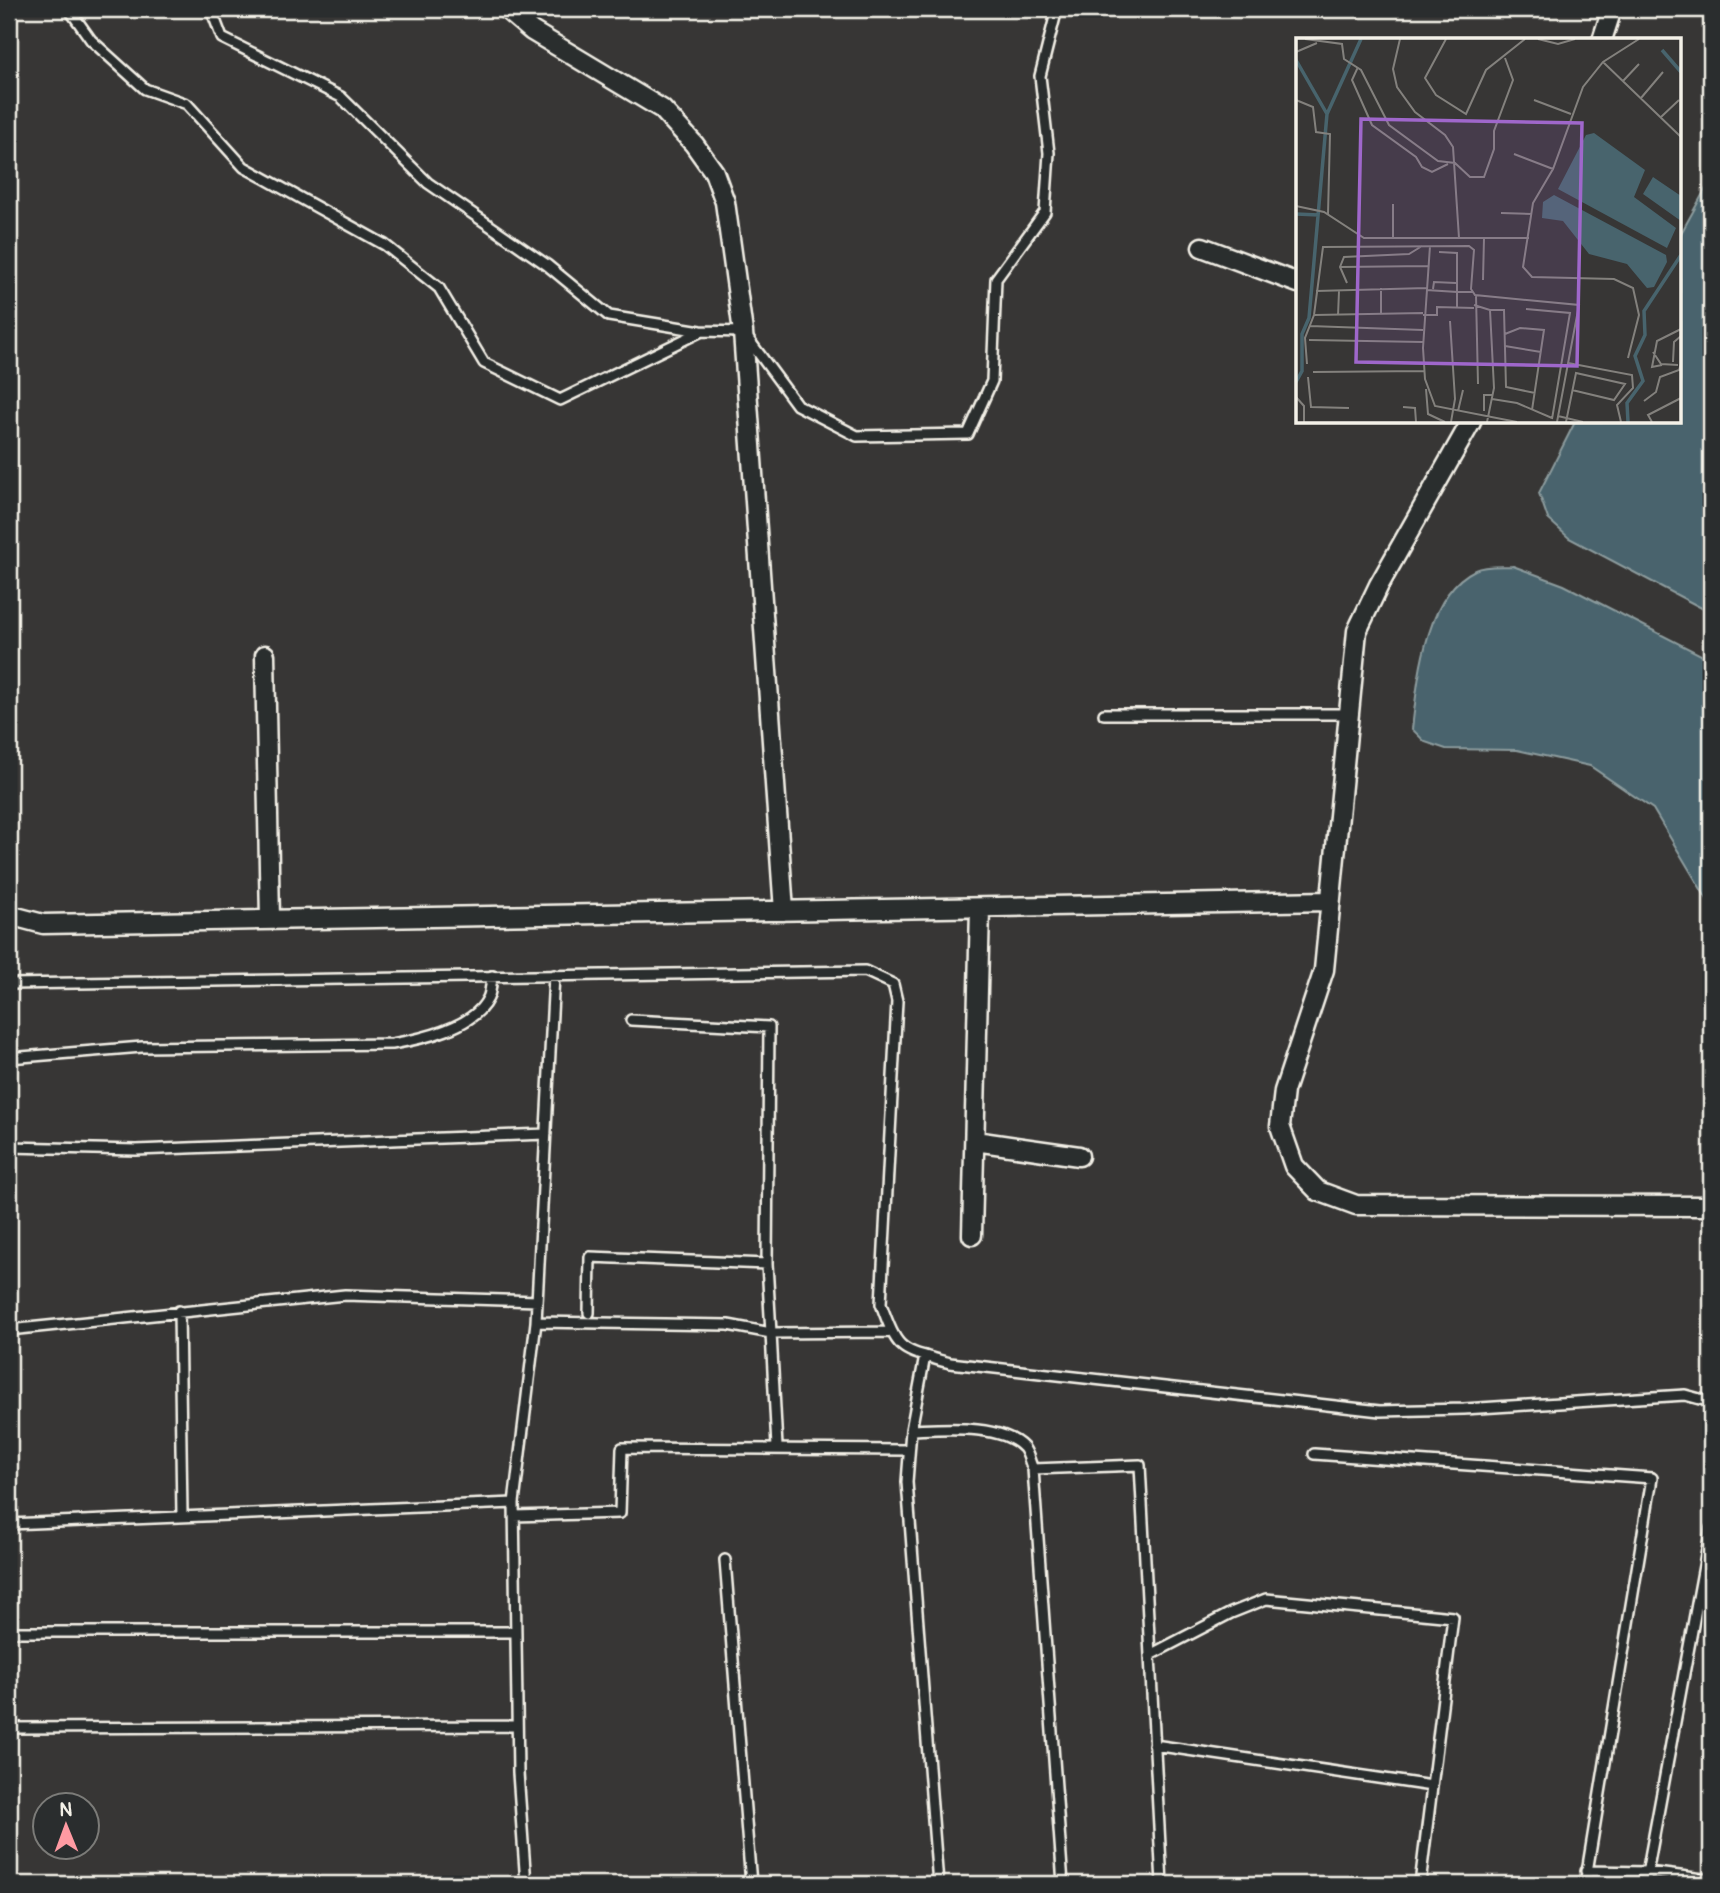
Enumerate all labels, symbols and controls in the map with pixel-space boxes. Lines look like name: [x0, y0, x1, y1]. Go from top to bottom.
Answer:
inset map: [1296, 38, 1682, 424]
north arrow: [32, 1792, 102, 1862]
text: N: [59, 1798, 72, 1822]

